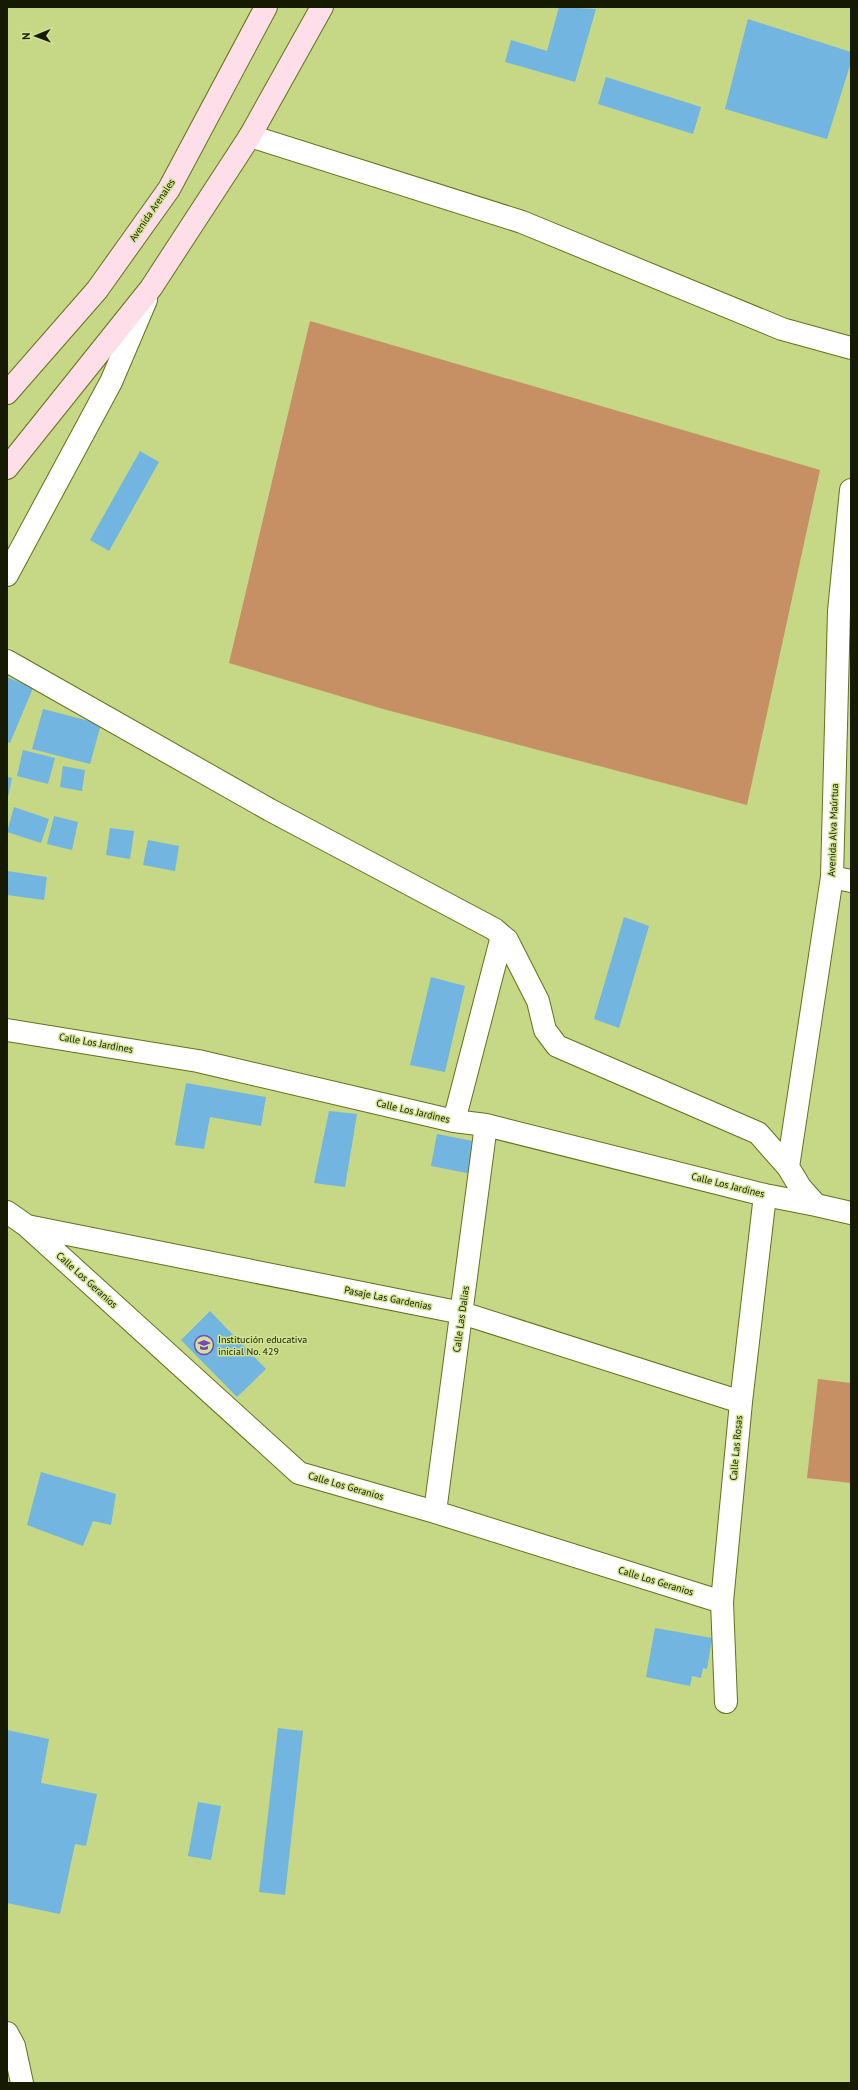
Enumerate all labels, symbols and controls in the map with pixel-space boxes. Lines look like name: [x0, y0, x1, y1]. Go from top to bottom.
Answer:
north arrow: [16, 16, 56, 56]
text: N: [19, 32, 33, 40]
street label: Avenida Arenales: [126, 176, 178, 244]
street label: Avenida Alva Maúrtua: [825, 783, 841, 877]
street label: Calle Los Jardines: [58, 1030, 134, 1056]
street label: Calle Los Jardines: [375, 1096, 451, 1126]
street label: Calle Los Jardines: [690, 1170, 766, 1200]
street label: Calle Los Geranios: [54, 1249, 120, 1311]
street label: Pasaje Las Gardenias: [343, 1283, 433, 1313]
street label: Calle Las Dalias: [450, 1285, 472, 1353]
place label: Institución educativa inicial No. 429: [218, 1333, 307, 1358]
school or university icon: Institución educativa inicial No. 429: [193, 1334, 215, 1356]
street label: Calle Las Rosas: [727, 1415, 745, 1481]
street label: Calle Los Geranios: [307, 1469, 385, 1503]
street label: Calle Los Geranios: [617, 1563, 695, 1599]

